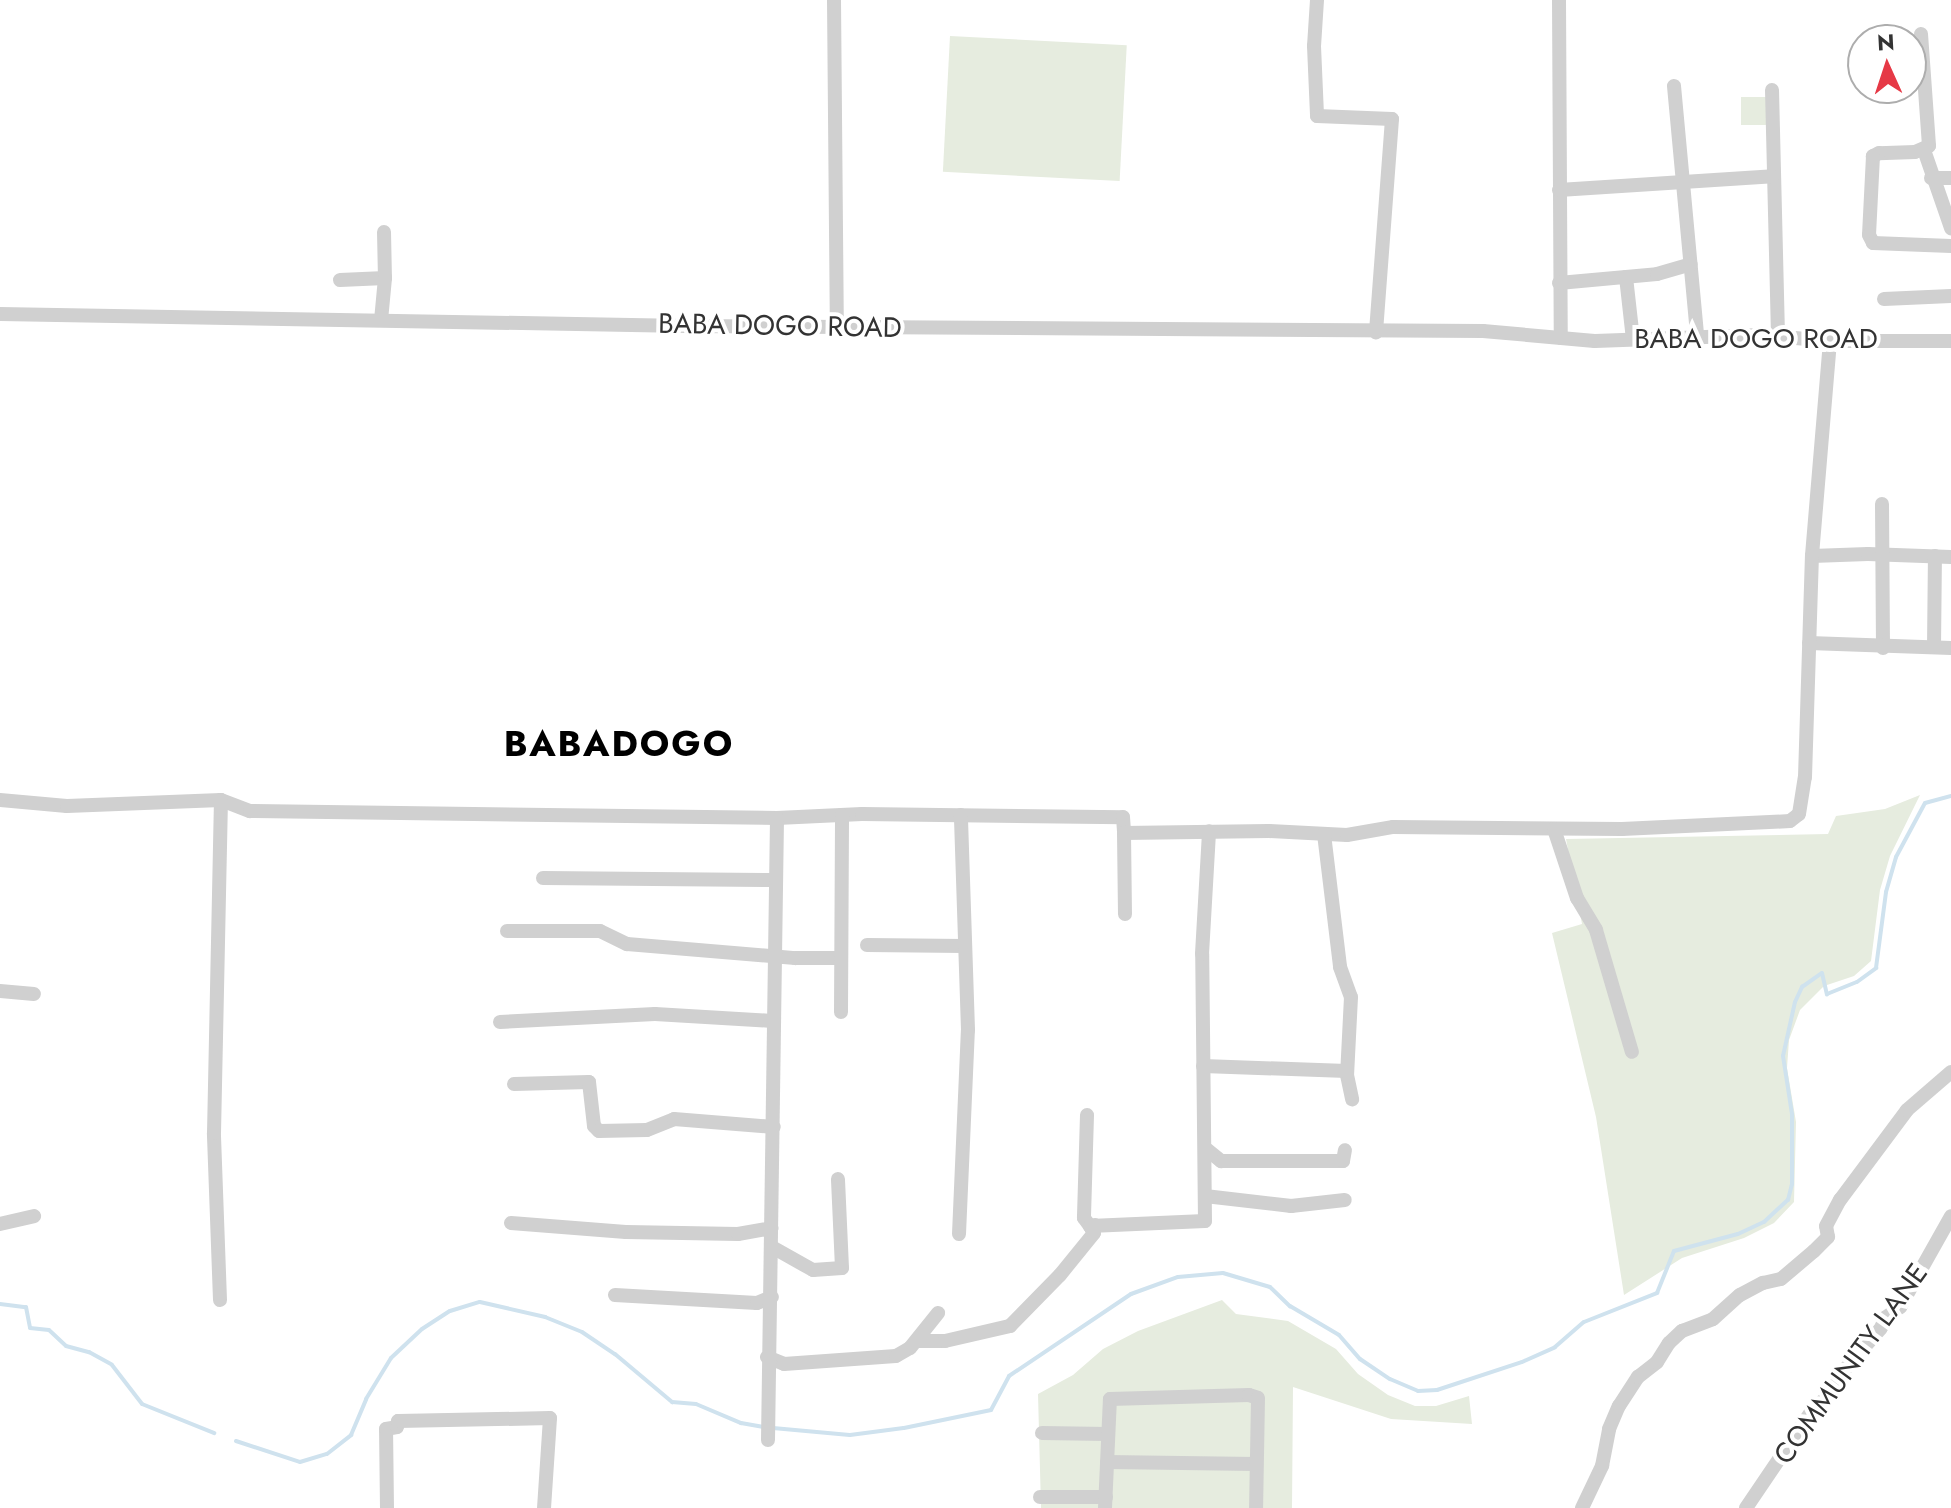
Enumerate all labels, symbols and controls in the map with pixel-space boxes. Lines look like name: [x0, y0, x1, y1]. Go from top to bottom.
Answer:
north arrow: [1847, 24, 1927, 104]
text: N: [1876, 26, 1895, 58]
street label: BABA DOGO ROAD: [658, 307, 902, 345]
street label: BABA DOGO ROAD: [1634, 322, 1878, 356]
district label: BABADOGO: [504, 722, 734, 766]
street label: COMMUNITY LANE: [1767, 1257, 1935, 1471]

